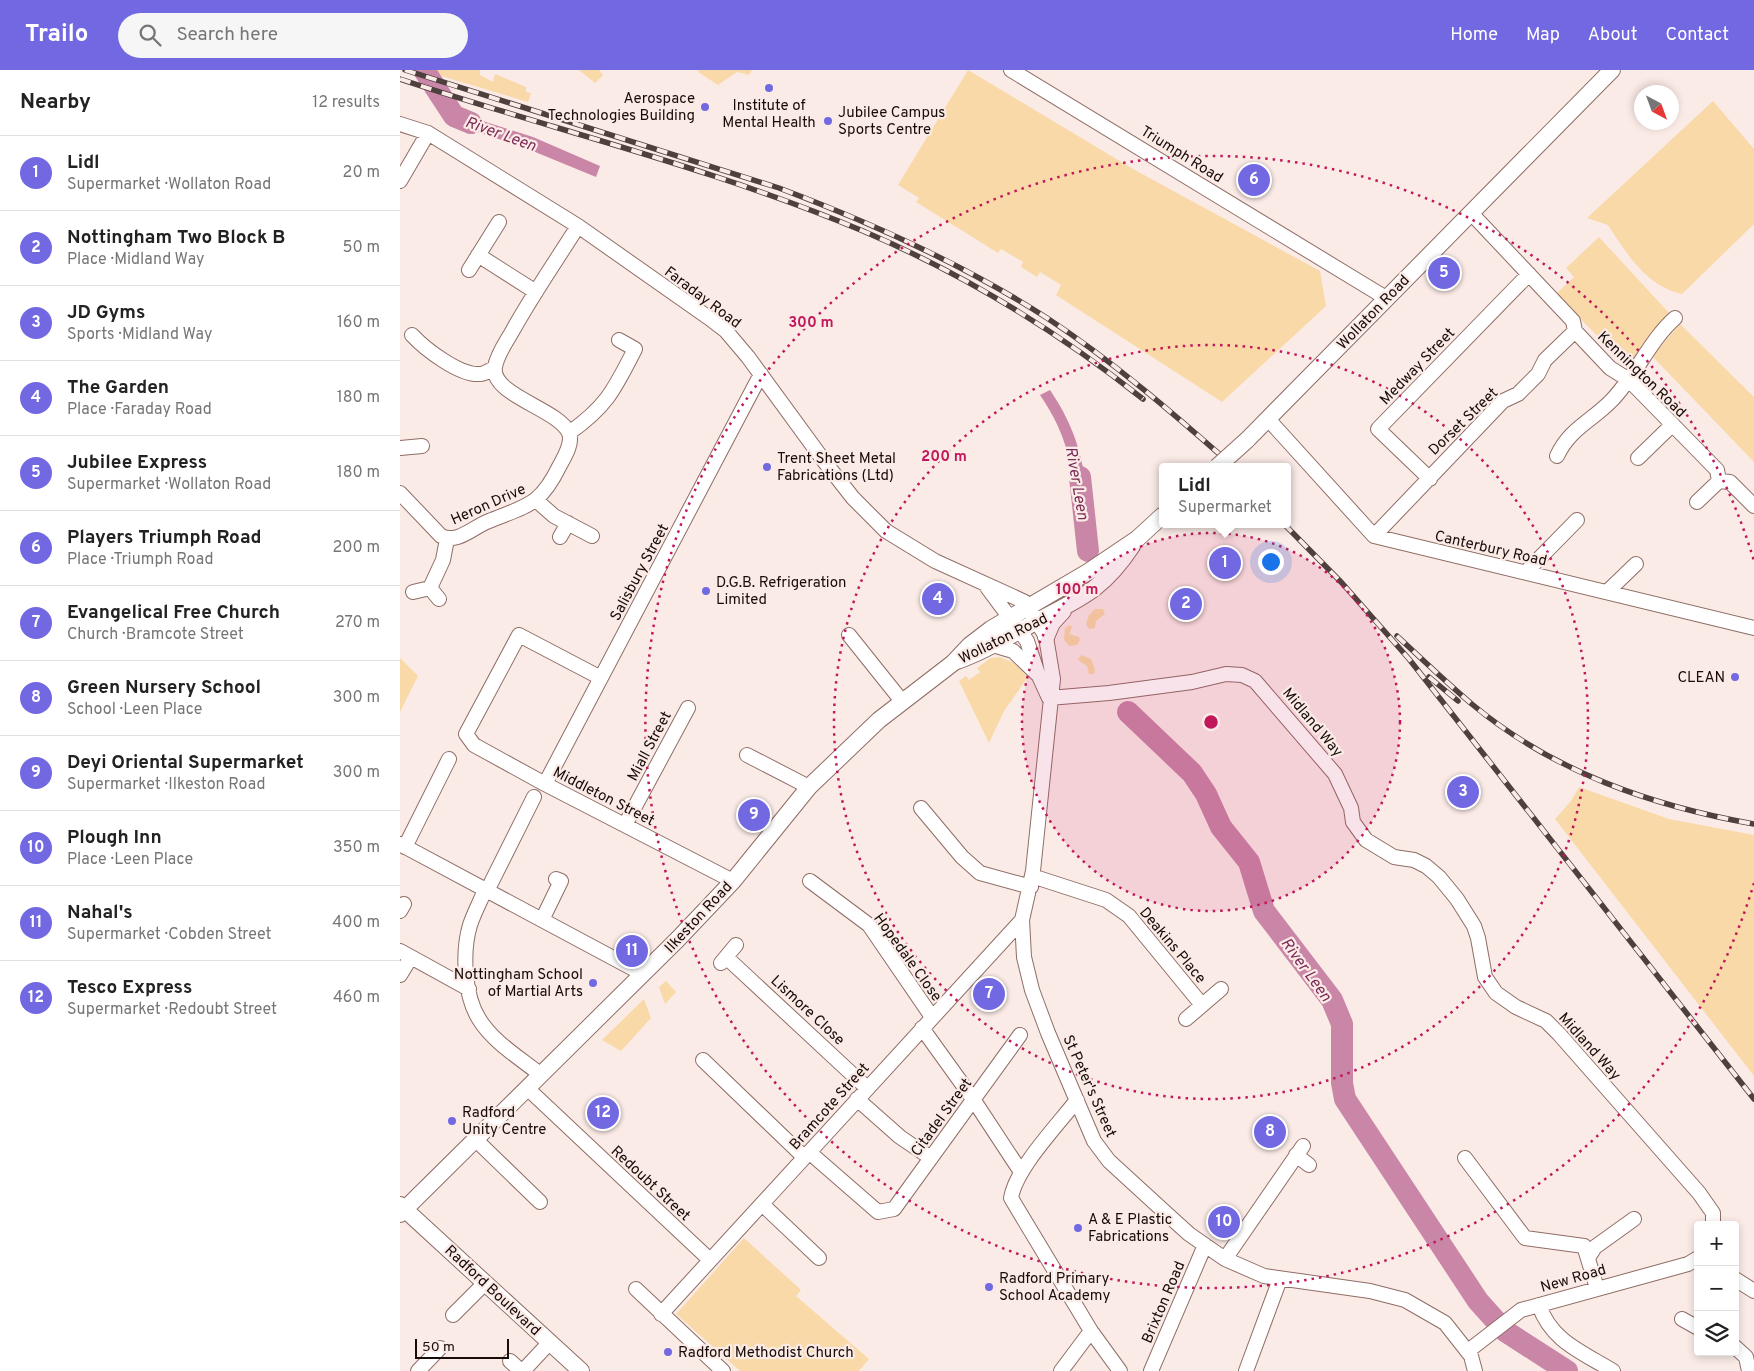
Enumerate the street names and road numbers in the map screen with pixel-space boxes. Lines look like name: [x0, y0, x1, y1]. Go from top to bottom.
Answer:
street label: Triumph Road: [1136, 122, 1226, 188]
street label: Faraday Road: [660, 263, 744, 333]
street label: Wollaton Road: [1334, 272, 1415, 354]
street label: Medway Street: [1376, 324, 1460, 410]
street label: Kennington Road: [1593, 328, 1689, 422]
street label: Dorset Street: [1425, 384, 1503, 460]
street label: Heron Drive: [448, 480, 529, 530]
street label: Salisbury Street: [607, 521, 674, 625]
street label: Canterbury Road: [1433, 527, 1549, 572]
street label: Wollaton Road: [956, 610, 1051, 669]
street label: Midland Way: [1277, 684, 1346, 762]
street label: Miall Street: [624, 708, 677, 785]
street label: Middleton Street: [549, 764, 657, 831]
street label: Ilkeston Road: [661, 878, 737, 958]
street label: Deakins Place: [1134, 904, 1209, 988]
street label: Hopedale Close: [868, 910, 945, 1006]
street label: Lismore Close: [766, 972, 848, 1050]
street label: Midland Way: [1553, 1009, 1624, 1085]
street label: St Peter's Street: [1058, 1032, 1120, 1141]
street label: Bramcote Street: [786, 1060, 874, 1154]
street label: Citadel Street: [907, 1075, 977, 1161]
street label: Redoubt Street: [606, 1142, 694, 1226]
street label: Radford Boulevard: [440, 1242, 544, 1341]
street label: Brixton Road: [1139, 1259, 1190, 1347]
street label: New Road: [1538, 1261, 1608, 1298]

